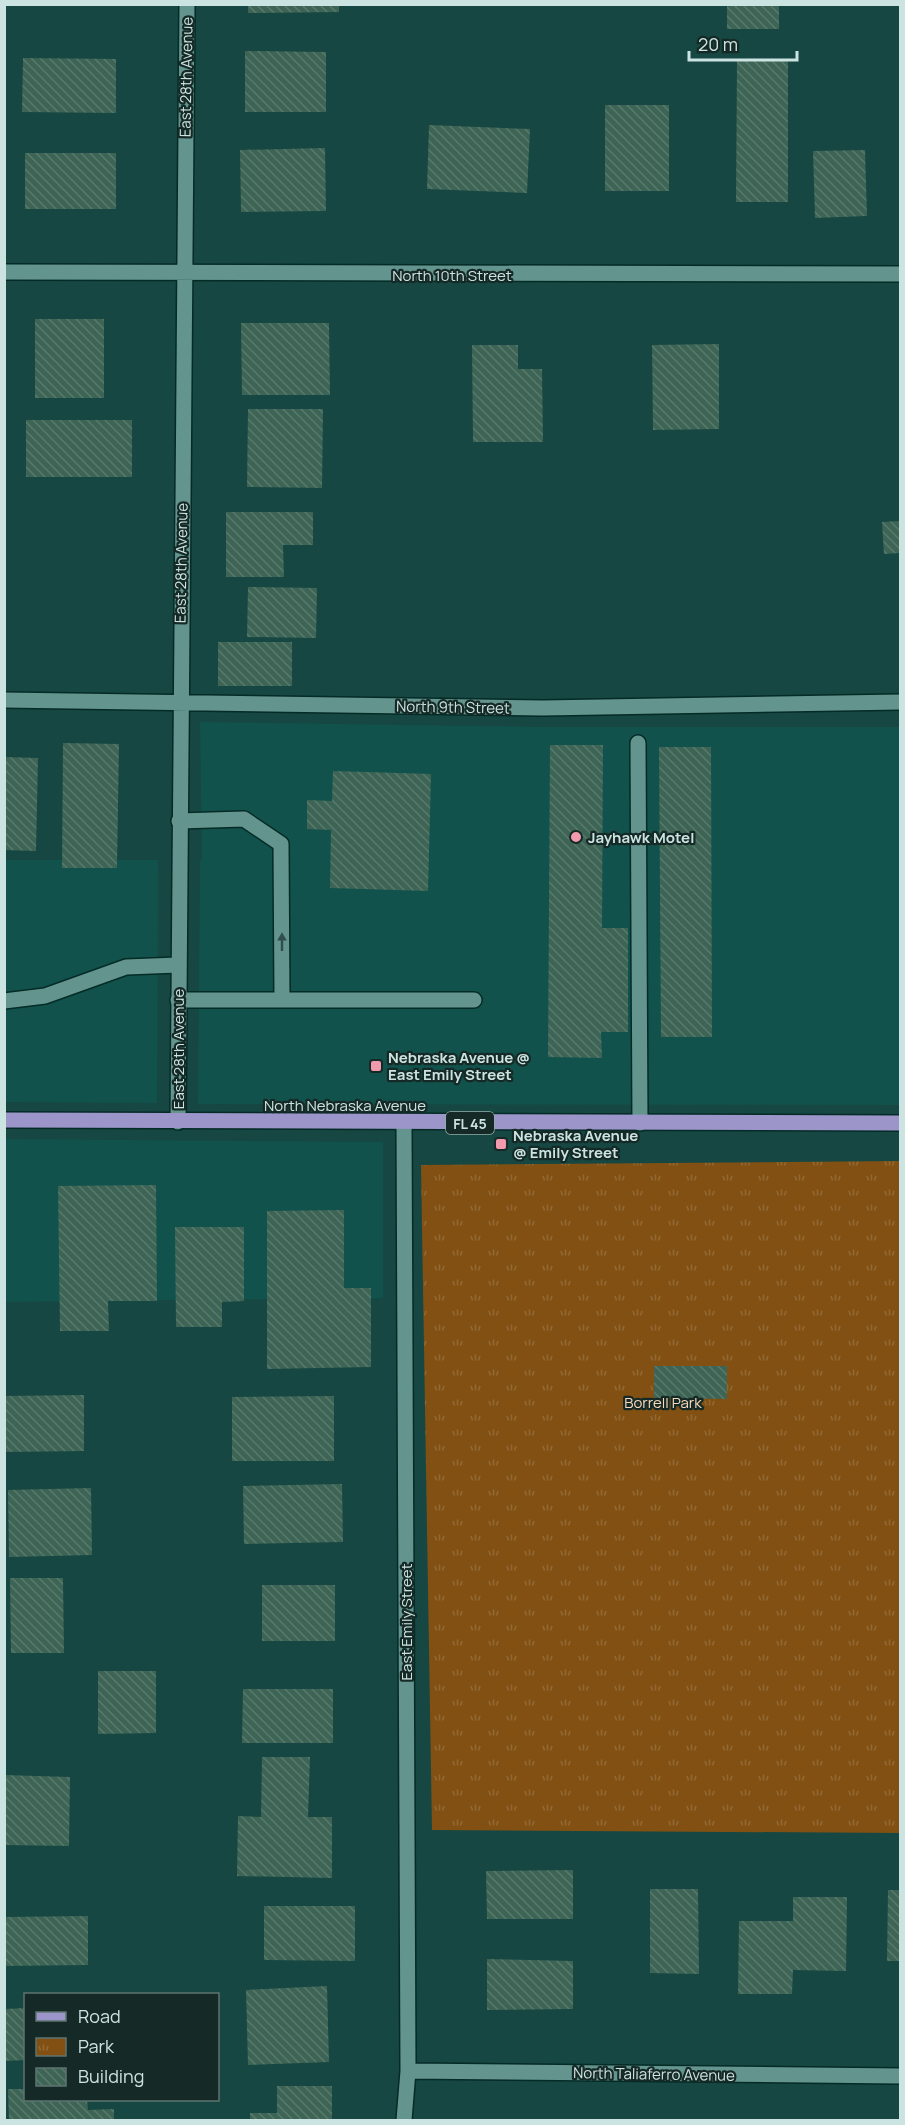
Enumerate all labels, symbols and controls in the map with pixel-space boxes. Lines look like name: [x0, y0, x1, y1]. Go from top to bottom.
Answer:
street label: East 28th Avenue: [174, 16, 198, 137]
scale bar: [689, 24, 797, 62]
text: 20 m: [698, 32, 738, 56]
street label: North 10th Street: [392, 265, 512, 286]
street label: East 28th Avenue: [169, 502, 193, 623]
street label: North 9th Street: [396, 696, 510, 718]
place label: Jayhawk Motel: [588, 827, 694, 848]
marker: Jayhawk Motel: [569, 830, 583, 844]
one-way arrow: [277, 932, 287, 951]
street label: East 28th Avenue: [168, 989, 189, 1109]
place label: Nebraska Avenue @ East Emily Street: [388, 1047, 530, 1085]
marker: Nebraska Avenue @ East Emily Street: [369, 1059, 383, 1073]
street label: North Nebraska Avenue: [264, 1095, 426, 1116]
road number: FL 45: [446, 1112, 494, 1134]
place label: Nebraska Avenue @ Emily Street: [513, 1125, 638, 1163]
marker: Nebraska Avenue @ Emily Street: [494, 1137, 508, 1151]
park label: Borrell Park: [624, 1392, 702, 1413]
street label: East Emily Street: [396, 1563, 417, 1681]
legend: [24, 1993, 219, 2101]
text: Road: [78, 2004, 121, 2028]
text: Park: [78, 2034, 115, 2058]
street label: North Taliaferro Avenue: [573, 2062, 735, 2086]
text: Building: [78, 2064, 144, 2088]

